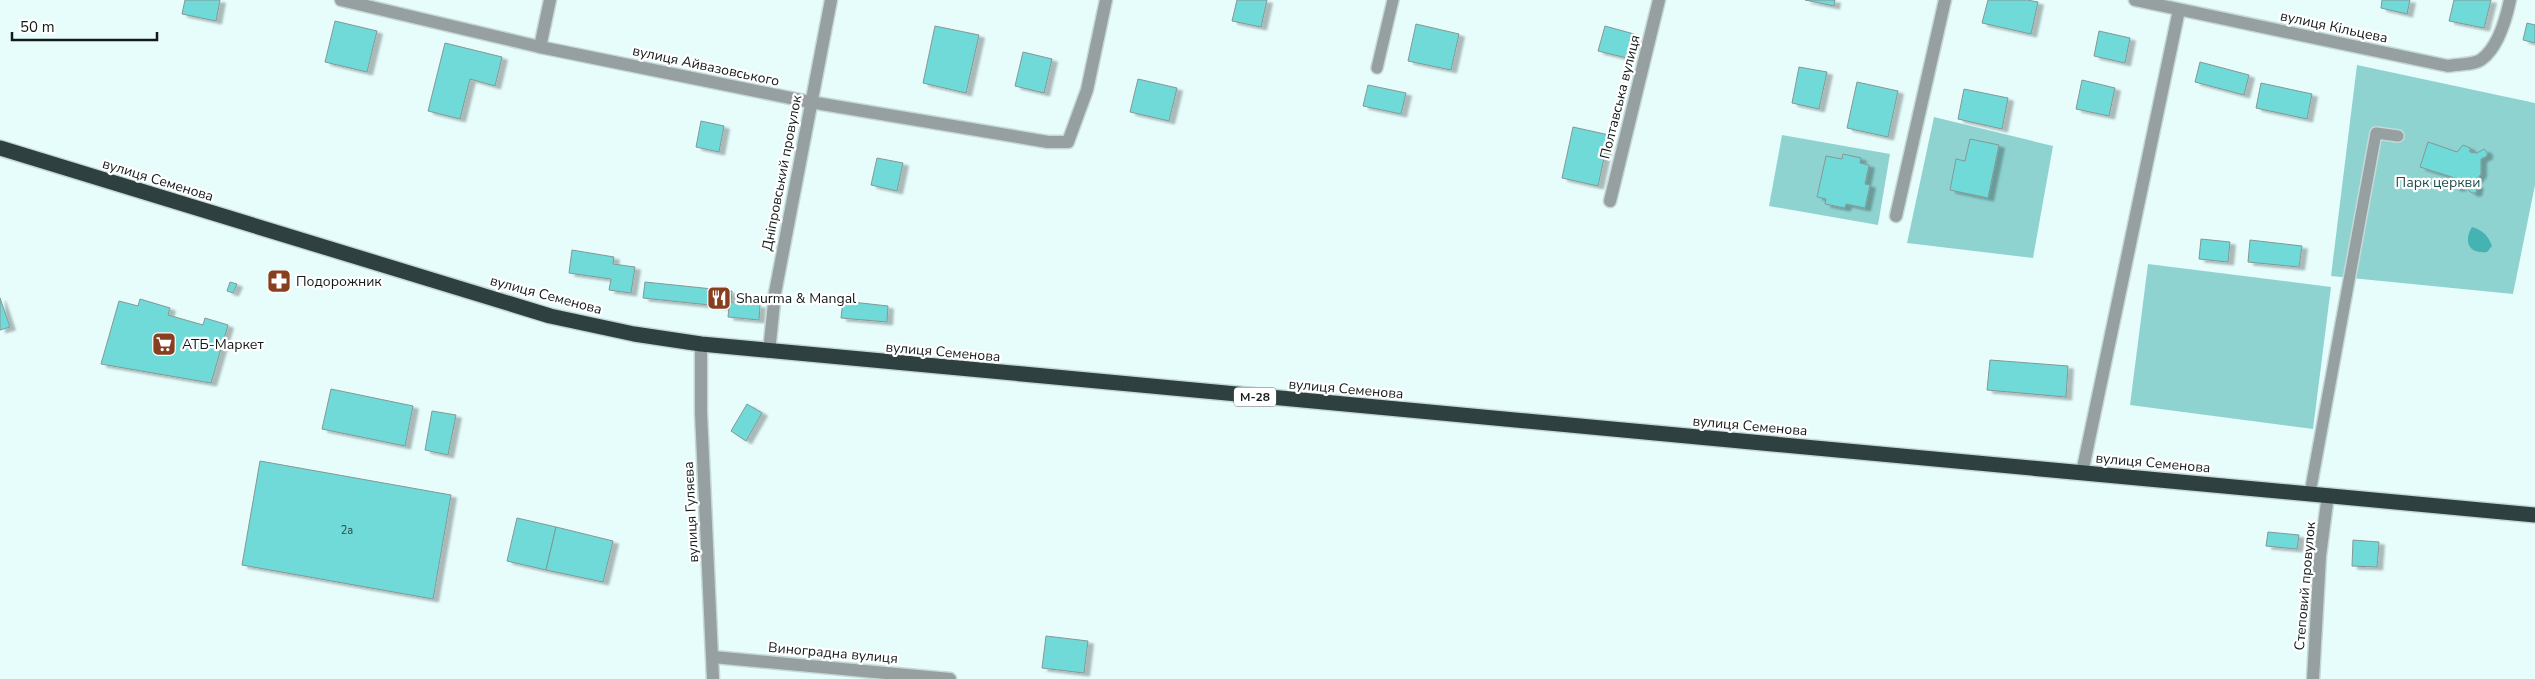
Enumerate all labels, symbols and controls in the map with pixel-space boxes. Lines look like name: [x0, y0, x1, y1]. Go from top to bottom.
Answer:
street label: вулиця Кільцева: [2279, 6, 2389, 48]
scale bar: [12, 10, 158, 42]
text: 50 m: [20, 17, 55, 37]
street label: Полтавська вулиця: [1595, 33, 1645, 161]
street label: вулиця Айвазовського: [631, 41, 781, 91]
street label: Дніпровський провулок: [758, 93, 807, 253]
street label: вулиця Семенова: [100, 154, 216, 206]
park label: Парк церкви: [2396, 173, 2480, 192]
pharmacy icon: Подорожник: [266, 268, 292, 294]
street label: вулиця Семенова: [488, 271, 604, 319]
place label: Подорожник: [296, 272, 382, 291]
restaurant icon: Shaurma & Mangal: [706, 285, 732, 311]
place label: Shaurma & Mangal: [736, 289, 857, 308]
supermarket icon: АТБ-Маркет: [151, 331, 177, 357]
place label: АТБ-Маркет: [182, 335, 264, 354]
street label: вулиця Семенова: [885, 338, 1001, 366]
street label: вулиця Семенова: [1288, 375, 1404, 403]
road number: М-28: [1234, 388, 1276, 407]
street label: вулиця Семенова: [1692, 412, 1808, 440]
street label: вулиця Семенова: [2095, 449, 2211, 477]
street label: вулиця Гуляєва: [679, 461, 703, 563]
street label: Степовий провулок: [2290, 520, 2320, 651]
house number: 2а: [341, 523, 353, 538]
street label: Виноградна вулиця: [767, 638, 899, 668]

